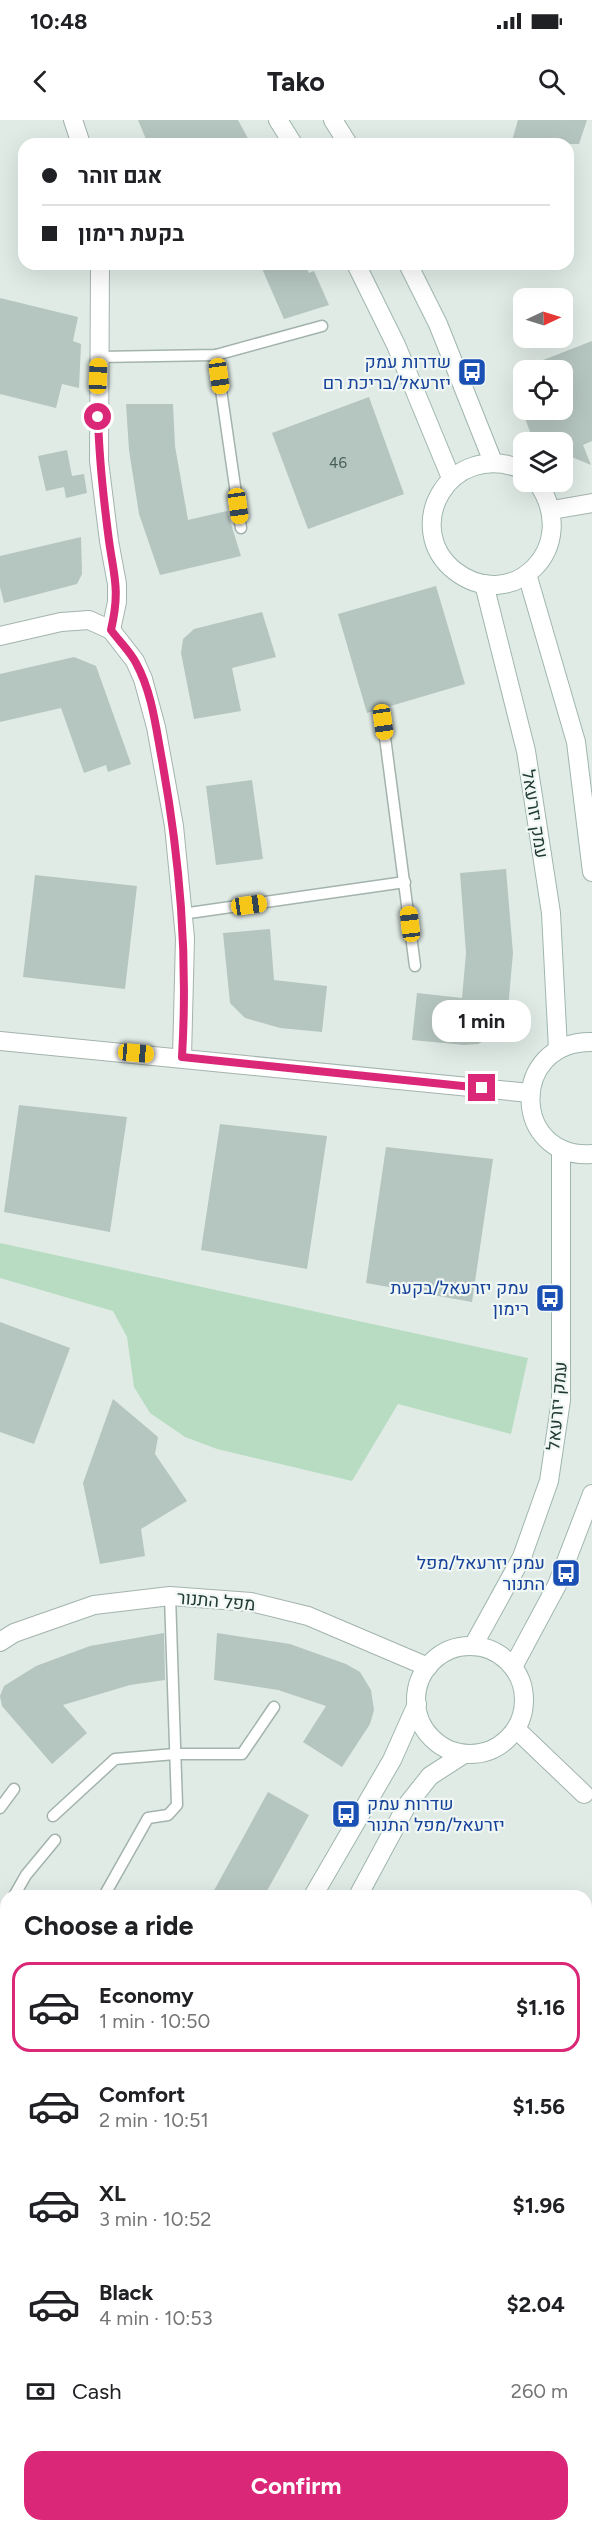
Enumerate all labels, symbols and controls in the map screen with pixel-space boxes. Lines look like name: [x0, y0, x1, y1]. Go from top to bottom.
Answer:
text: 10:48: [30, 8, 88, 35]
icon: back: [24, 65, 57, 98]
text: Tako: [267, 65, 325, 98]
icon: search: [535, 65, 568, 98]
text: אגם זוהר: [78, 162, 162, 189]
text: בקעת רימון: [78, 220, 184, 247]
north arrow: [513, 288, 573, 348]
map controls: [513, 288, 573, 492]
place label: שדרות עמק יזרעאל/בריכת רם: [323, 351, 451, 394]
bus stop icon: שדרות עמק יזרעאל/בריכת רם: [456, 356, 488, 388]
car: [208, 357, 230, 395]
car: [88, 358, 108, 394]
button: locate: [513, 360, 573, 420]
route start: [84, 403, 111, 430]
button: layers: [513, 432, 573, 492]
house number: 46: [329, 454, 347, 472]
car: [227, 487, 249, 525]
car: [372, 703, 394, 741]
street label: עמק יזרעאל: [517, 768, 553, 860]
car: [230, 894, 268, 916]
car: [399, 905, 421, 943]
callout: 1 min: [432, 1001, 532, 1043]
text: 1 min: [458, 1009, 505, 1033]
car: [117, 1042, 155, 1064]
route end: [468, 1074, 495, 1101]
place label: עמק יזרעאל/בקעת רימון: [390, 1277, 529, 1320]
bus stop icon: עמק יזרעאל/בקעת רימון: [534, 1282, 566, 1314]
street label: עמק יזרעאל: [542, 1361, 572, 1451]
place label: עמק יזרעאל/מפל התנור: [417, 1552, 545, 1595]
bus stop icon: עמק יזרעאל/מפל התנור: [550, 1557, 582, 1589]
street label: מפל התנור: [176, 1587, 256, 1615]
place label: שדרות עמק יזרעאל/מפל התנור: [367, 1793, 505, 1836]
bus stop icon: שדרות עמק יזרעאל/מפל התנור: [330, 1798, 362, 1830]
text: Choose a ride: [24, 1909, 193, 1942]
icon: car: [27, 1980, 81, 2034]
text: Economy: [99, 1982, 194, 2009]
text: $1.16: [516, 1994, 565, 2021]
text: 1 min · 10:50: [99, 2009, 210, 2033]
icon: car: [27, 2079, 81, 2133]
text: Comfort: [99, 2081, 185, 2108]
text: $1.56: [513, 2093, 565, 2120]
text: 2 min · 10:51: [99, 2108, 209, 2132]
icon: car: [27, 2178, 81, 2232]
text: XL: [99, 2180, 126, 2207]
text: $1.96: [513, 2192, 565, 2219]
text: 3 min · 10:52: [99, 2207, 211, 2231]
icon: car: [27, 2277, 81, 2331]
text: Black: [99, 2279, 153, 2306]
text: $2.04: [506, 2291, 565, 2318]
text: 4 min · 10:53: [99, 2306, 213, 2330]
icon: cash: [24, 2375, 57, 2408]
text: Cash: [72, 2378, 122, 2405]
text: 260 m: [511, 2379, 568, 2403]
button: Confirm: [24, 2451, 568, 2520]

